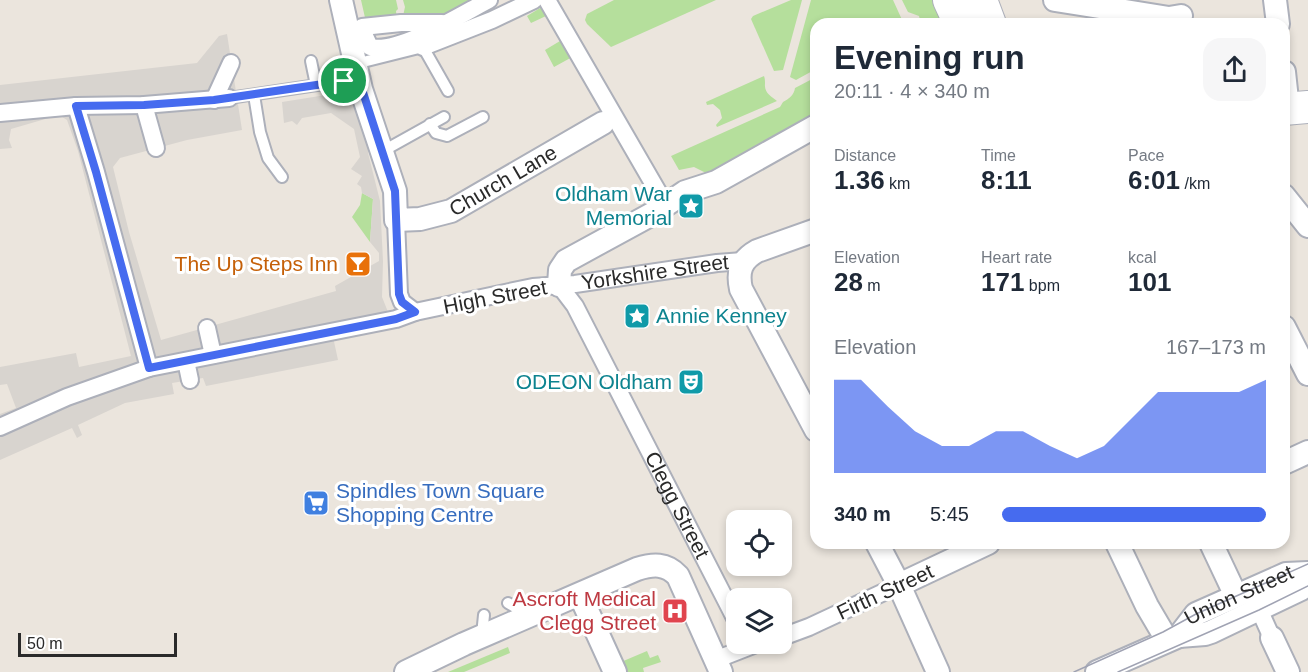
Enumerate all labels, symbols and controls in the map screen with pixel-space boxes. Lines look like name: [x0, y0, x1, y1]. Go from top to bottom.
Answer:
button: share: [1203, 38, 1266, 101]
text: Evening run: [834, 39, 1025, 76]
pin: [318, 55, 369, 106]
icon: arrive: [327, 64, 360, 97]
text: 20:11 · 4 × 340 m: [834, 80, 990, 102]
street label: Church Lane: [445, 140, 561, 220]
text: Distance: [834, 147, 896, 164]
text: Time: [981, 147, 1016, 164]
text: Pace: [1128, 147, 1164, 164]
text: 1.36: [834, 165, 885, 195]
text: 8:11: [981, 165, 1032, 195]
text: 6:01: [1128, 165, 1180, 195]
text: km: [885, 175, 910, 192]
text: /km: [1180, 175, 1210, 192]
place label: Oldham War Memorial: [555, 182, 672, 229]
place icon: Oldham War Memorial: [676, 191, 706, 221]
bar icon: The Up Steps Inn: [343, 249, 373, 279]
text: Elevation: [834, 249, 900, 266]
text: Heart rate: [981, 249, 1052, 266]
text: kcal: [1128, 249, 1156, 266]
street label: Yorkshire Street: [580, 250, 730, 294]
place label: The Up Steps Inn: [175, 252, 338, 275]
text: 28: [834, 267, 863, 297]
text: 171: [981, 267, 1024, 297]
text: 101: [1128, 267, 1171, 297]
street label: High Street: [441, 275, 549, 318]
text: m: [863, 277, 881, 294]
text: bpm: [1024, 277, 1060, 294]
place icon: Annie Kenney: [622, 301, 652, 331]
place label: Annie Kenney: [656, 304, 787, 327]
text: Elevation: [834, 336, 916, 358]
text: 167–173 m: [1166, 336, 1266, 358]
theatre icon: ODEON Oldham: [676, 367, 706, 397]
place label: ODEON Oldham: [516, 370, 672, 393]
street label: Clegg Street: [641, 448, 714, 562]
place label: Spindles Town Square Shopping Centre: [336, 479, 545, 526]
supermarket icon: Spindles Town Square Shopping Centre: [301, 488, 331, 518]
text: 340 m: [834, 503, 891, 525]
text: 5:45: [930, 503, 969, 525]
map controls: [726, 510, 792, 654]
button: locate: [726, 510, 792, 576]
street label: Firth Street: [833, 559, 937, 624]
street label: Union Street: [1180, 560, 1297, 629]
place label: Ascroft Medical Clegg Street: [512, 587, 656, 634]
button: layers: [726, 588, 792, 654]
hospital icon: Ascroft Medical Clegg Street: [660, 596, 690, 626]
scale bar: [18, 630, 177, 658]
text: 50 m: [27, 635, 63, 652]

